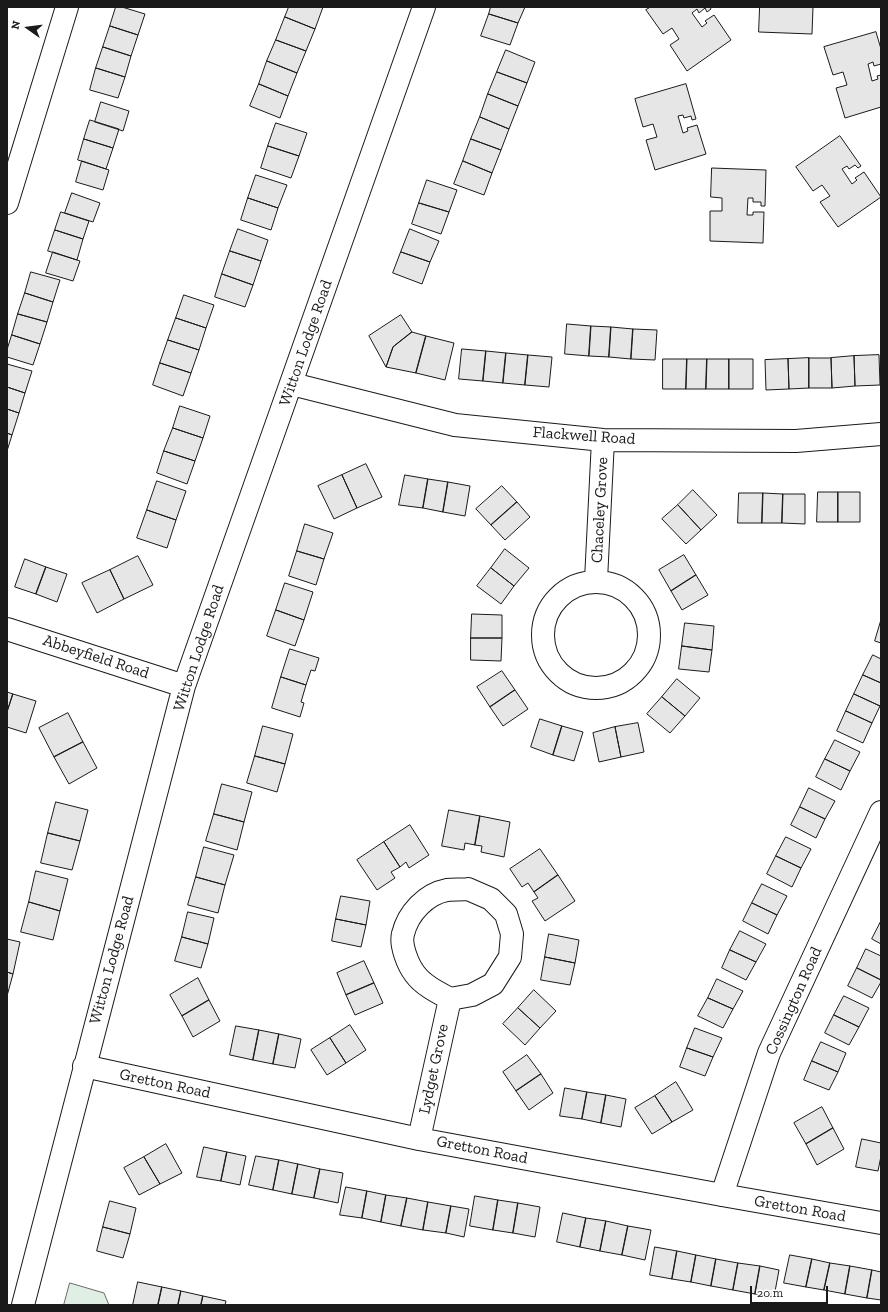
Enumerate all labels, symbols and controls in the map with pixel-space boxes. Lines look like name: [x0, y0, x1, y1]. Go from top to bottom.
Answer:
north arrow: [8, 8, 48, 48]
text: N: [9, 19, 23, 31]
street label: Witton Lodge Road: [275, 277, 337, 409]
street label: Flackwell Road: [532, 423, 636, 449]
street label: Chaceley Grove: [588, 456, 612, 564]
street label: Witton Lodge Road: [169, 582, 229, 714]
street label: Abbeyfield Road: [40, 631, 152, 683]
street label: Witton Lodge Road: [86, 894, 138, 1026]
street label: Cossington Road: [762, 944, 826, 1058]
street label: Lydget Grove: [415, 1022, 453, 1116]
street label: Gretton Road: [118, 1065, 212, 1103]
street label: Gretton Road: [435, 1132, 529, 1168]
street label: Gretton Road: [753, 1192, 847, 1226]
scale bar: [752, 1278, 830, 1304]
text: 20 m: [757, 1286, 783, 1300]

